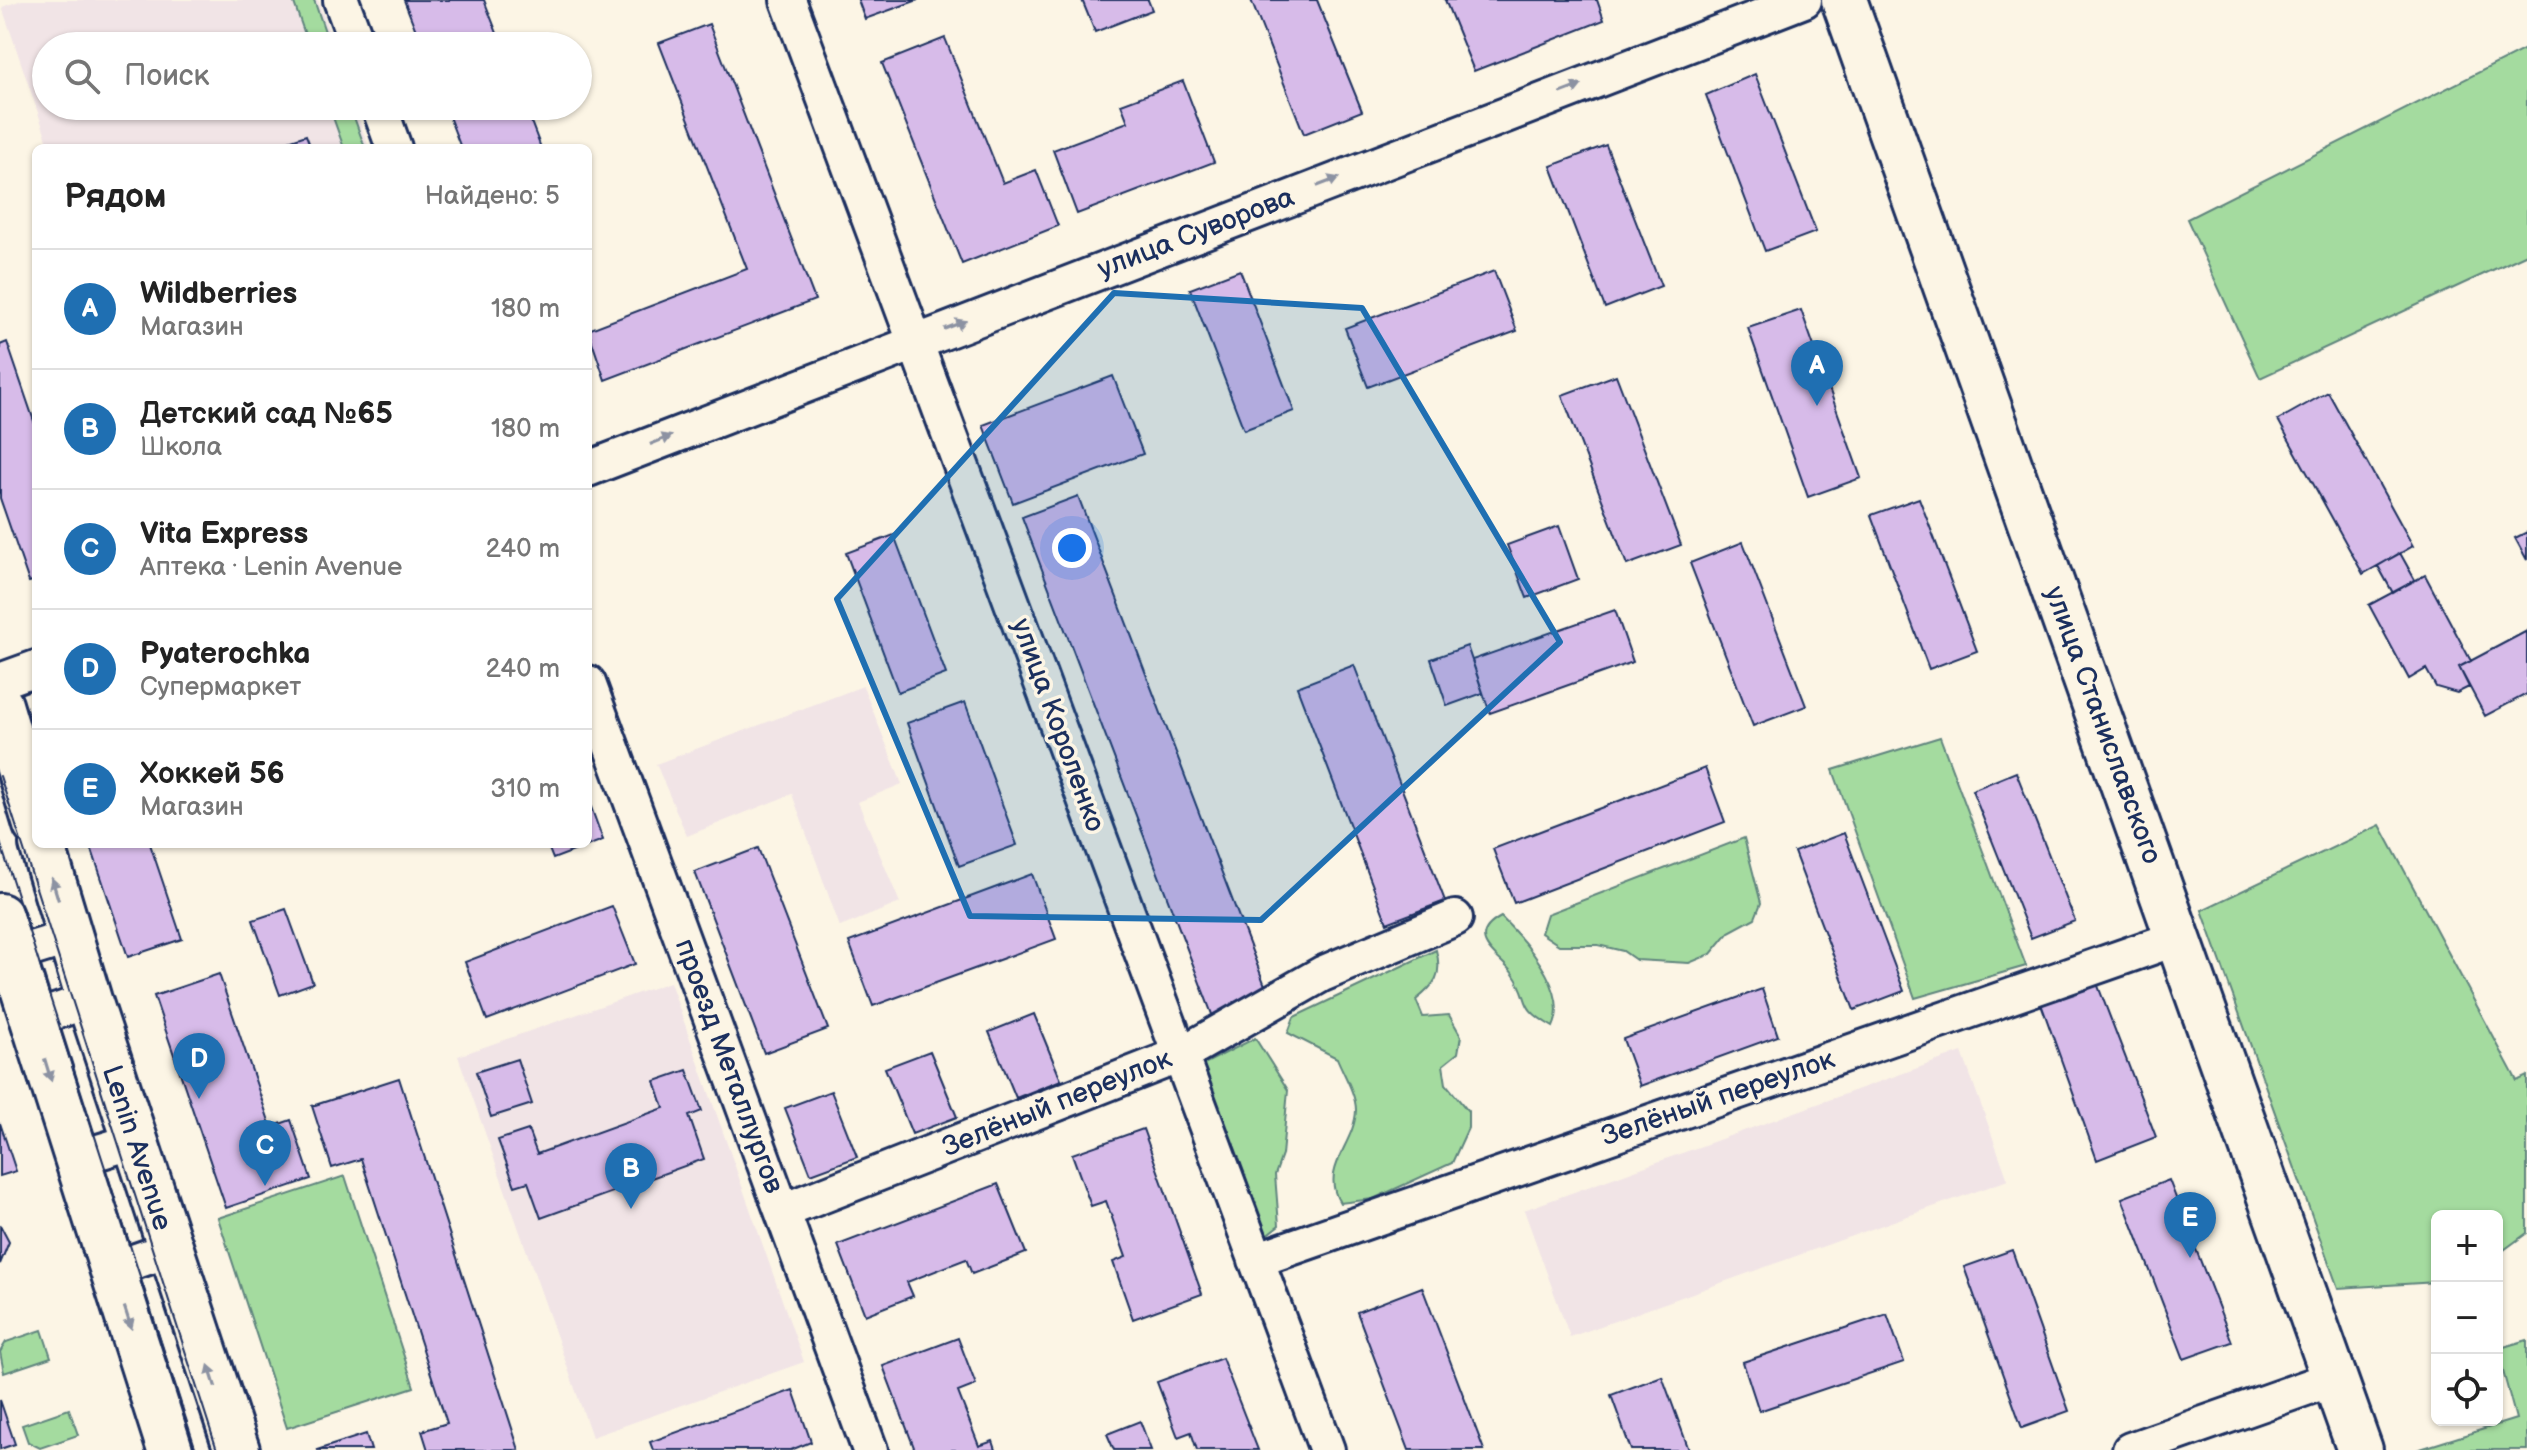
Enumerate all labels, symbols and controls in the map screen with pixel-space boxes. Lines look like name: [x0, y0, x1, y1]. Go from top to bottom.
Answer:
search box: [32, 32, 592, 120]
icon: search: [60, 54, 104, 98]
text: Поиск: [124, 58, 210, 94]
one-way arrow: [1559, 82, 1583, 95]
one-way arrow: [1316, 175, 1340, 188]
text: Рядом: [64, 176, 166, 217]
street label: улица Суворова: [1093, 180, 1299, 286]
text: Найдено: 5: [425, 181, 560, 212]
text: Wildberries: [140, 276, 297, 312]
text: A: [82, 294, 98, 325]
text: 180 m: [491, 294, 560, 325]
text: Магазин: [140, 312, 244, 343]
one-way arrow: [943, 318, 967, 331]
pin: A: [1791, 340, 1843, 406]
text: Детский сад №65: [140, 396, 393, 432]
text: B: [81, 414, 99, 445]
text: 180 m: [491, 414, 560, 445]
text: Школа: [140, 432, 222, 463]
one-way arrow: [649, 433, 673, 446]
text: Vita Express: [140, 516, 308, 552]
your location: [1052, 528, 1092, 568]
text: C: [81, 534, 99, 565]
text: 240 m: [485, 534, 560, 565]
text: Аптека · Lenin Avenue: [140, 552, 402, 583]
street label: улица Станиславского: [2037, 582, 2169, 868]
street label: улица Короленко: [1004, 614, 1112, 836]
text: Pyaterochka: [140, 636, 311, 672]
text: D: [81, 654, 99, 685]
text: 240 m: [485, 654, 560, 685]
text: Супермаркет: [140, 672, 301, 703]
text: Хоккей 56: [140, 756, 285, 792]
text: E: [82, 774, 98, 805]
text: 310 m: [490, 774, 560, 805]
text: Магазин: [140, 792, 244, 823]
one-way arrow: [48, 876, 61, 900]
street label: проезд Металлургов: [668, 934, 791, 1198]
pin: D: [173, 1033, 225, 1099]
street label: Зелёный переулок: [938, 1042, 1177, 1164]
street label: Зелёный переулок: [1597, 1043, 1839, 1153]
one-way arrow: [42, 1059, 55, 1083]
street label: Lenin Avenue: [95, 1061, 179, 1235]
pin: C: [239, 1120, 291, 1186]
pin: B: [605, 1143, 657, 1209]
pin: E: [2164, 1192, 2216, 1258]
map controls: [2431, 1210, 2503, 1426]
button: +: [2431, 1210, 2503, 1282]
button: −: [2431, 1282, 2503, 1354]
one-way arrow: [122, 1306, 135, 1330]
button: locate: [2431, 1354, 2503, 1426]
one-way arrow: [206, 1364, 218, 1388]

